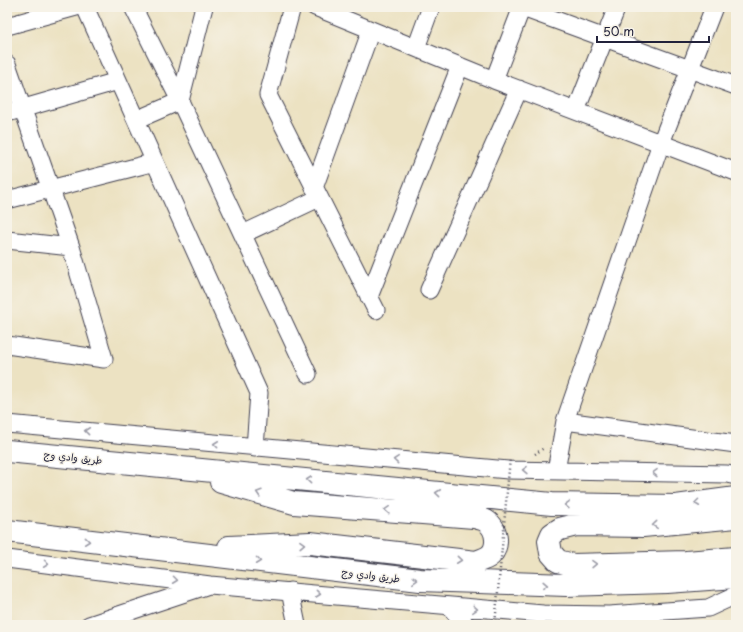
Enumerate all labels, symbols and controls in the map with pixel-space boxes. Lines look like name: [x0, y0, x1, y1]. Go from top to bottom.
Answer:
scale bar: [597, 18, 709, 44]
text: 50 m: [603, 22, 634, 40]
one-way arrow: [84, 427, 90, 436]
one-way arrow: [213, 439, 219, 448]
street label: طريق وادي وج: [43, 446, 103, 469]
one-way arrow: [393, 456, 399, 465]
one-way arrow: [522, 466, 528, 475]
one-way arrow: [652, 469, 658, 477]
one-way arrow: [306, 476, 312, 485]
one-way arrow: [256, 489, 263, 498]
one-way arrow: [435, 489, 441, 498]
one-way arrow: [694, 498, 700, 507]
one-way arrow: [564, 501, 570, 509]
one-way arrow: [384, 506, 390, 515]
one-way arrow: [652, 520, 658, 529]
one-way arrow: [84, 536, 91, 545]
one-way arrow: [299, 539, 305, 548]
one-way arrow: [456, 555, 462, 564]
one-way arrow: [255, 556, 261, 565]
one-way arrow: [43, 559, 49, 568]
one-way arrow: [591, 560, 597, 568]
street label: طريق وادي وج: [341, 563, 401, 588]
one-way arrow: [412, 575, 418, 584]
one-way arrow: [172, 576, 178, 585]
one-way arrow: [542, 580, 548, 589]
one-way arrow: [315, 590, 321, 599]
one-way arrow: [472, 605, 478, 614]

